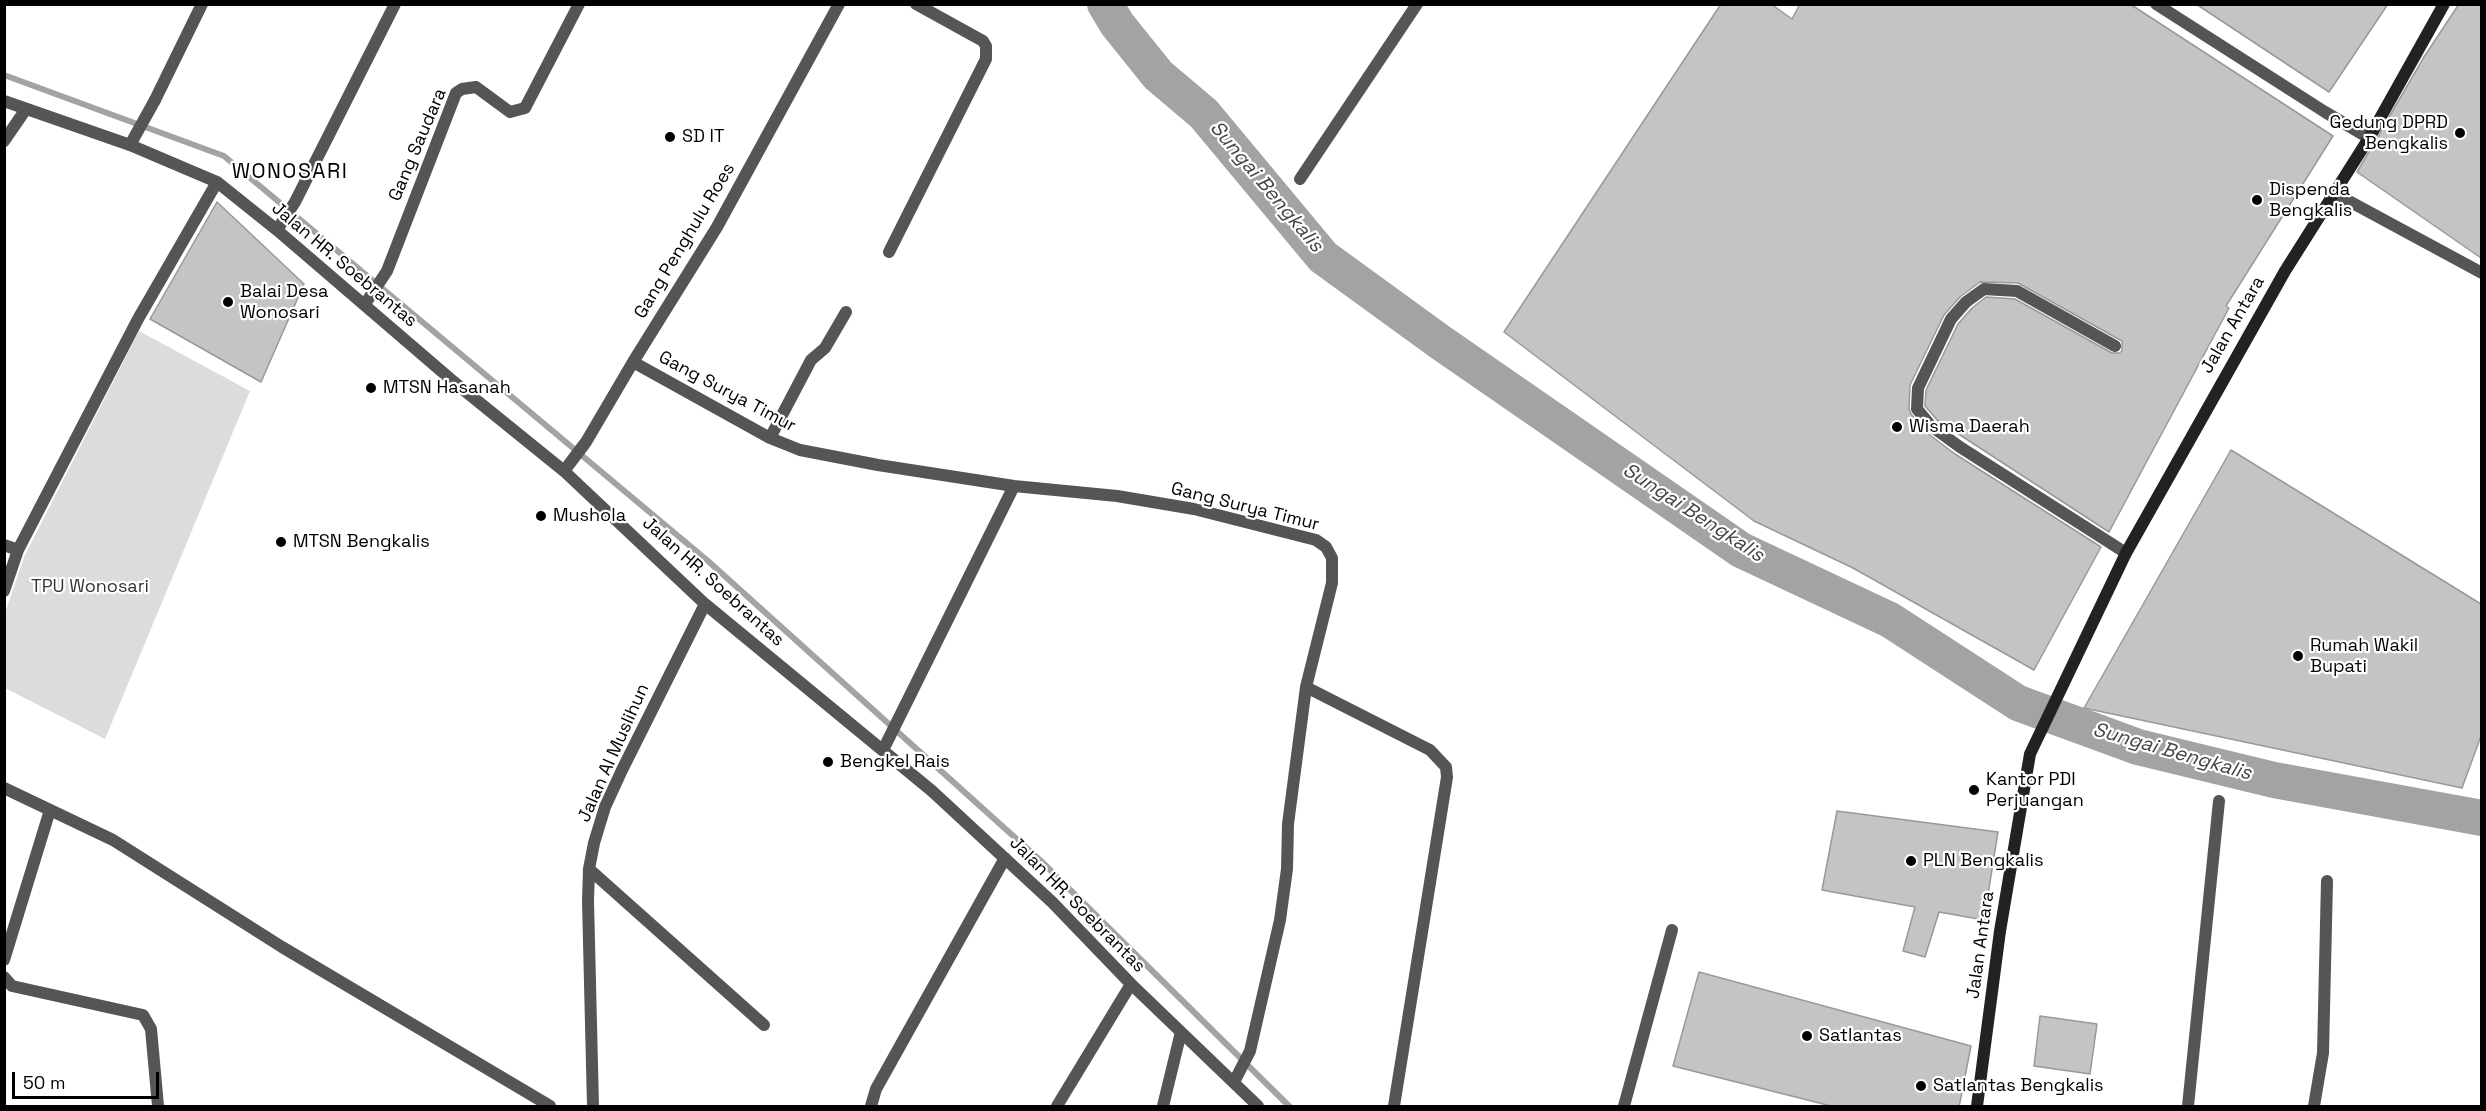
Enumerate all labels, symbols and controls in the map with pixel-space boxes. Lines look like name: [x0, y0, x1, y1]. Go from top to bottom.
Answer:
street label: Gang Saudara: [385, 85, 451, 205]
place label: Gedung DPRD Bengkalis: [2330, 112, 2448, 154]
water label: Sungai Bengkalis: [1204, 117, 1328, 257]
place label: SD IT: [682, 126, 724, 148]
marker: Gedung DPRD Bengkalis: [2453, 126, 2467, 140]
marker: SD IT: [663, 130, 677, 144]
district label: WONOSARI: [232, 159, 348, 185]
street label: Gang Penghulu Roes: [630, 159, 740, 323]
place label: Dispenda Bengkalis: [2269, 179, 2352, 222]
marker: Dispenda Bengkalis: [2250, 193, 2264, 207]
street label: Jalan HR. Soebrantas: [267, 198, 421, 332]
street label: Jalan Antara: [2197, 273, 2269, 377]
place label: Balai Desa Wonosari: [240, 281, 328, 324]
marker: Balai Desa Wonosari: [221, 295, 235, 309]
street label: Gang Surya Timur: [655, 347, 799, 437]
place label: MTSN Hasanah: [383, 377, 511, 399]
marker: MTSN Hasanah: [364, 381, 378, 395]
place label: Wisma Daerah: [1909, 416, 2030, 438]
marker: Wisma Daerah: [1890, 420, 1904, 434]
water label: Sungai Bengkalis: [1618, 458, 1768, 568]
street label: Gang Surya Timur: [1169, 478, 1321, 536]
place label: Mushola: [553, 505, 626, 527]
marker: Mushola: [534, 509, 548, 523]
street label: Jalan HR. Soebrantas: [638, 513, 788, 651]
place label: MTSN Bengkalis: [293, 531, 430, 553]
marker: MTSN Bengkalis: [274, 535, 288, 549]
park label: TPU Wonosari: [31, 576, 149, 598]
place label: Rumah Wakil Bupati: [2310, 635, 2418, 678]
marker: Rumah Wakil Bupati: [2291, 649, 2305, 663]
street label: Jalan Al Muslihun: [574, 680, 654, 826]
water label: Sungai Bengkalis: [2090, 718, 2254, 786]
place label: Bengkel Rais: [840, 751, 950, 773]
marker: Bengkel Rais: [821, 755, 835, 769]
place label: Kantor PDI Perjuangan: [1986, 769, 2084, 812]
marker: Kantor PDI Perjuangan: [1967, 783, 1981, 797]
street label: Jalan HR. Soebrantas: [1005, 833, 1149, 977]
place label: PLN Bengkalis: [1923, 850, 2044, 872]
marker: PLN Bengkalis: [1904, 854, 1918, 868]
street label: Jalan Antara: [1963, 890, 1999, 1000]
place label: Satlantas: [1819, 1025, 1902, 1047]
marker: Satlantas: [1800, 1029, 1814, 1043]
scale bar: [15, 1060, 162, 1098]
text: 50 m: [23, 1071, 65, 1094]
place label: Satlantas Bengkalis: [1933, 1075, 2104, 1097]
marker: Satlantas Bengkalis: [1914, 1079, 1928, 1093]

